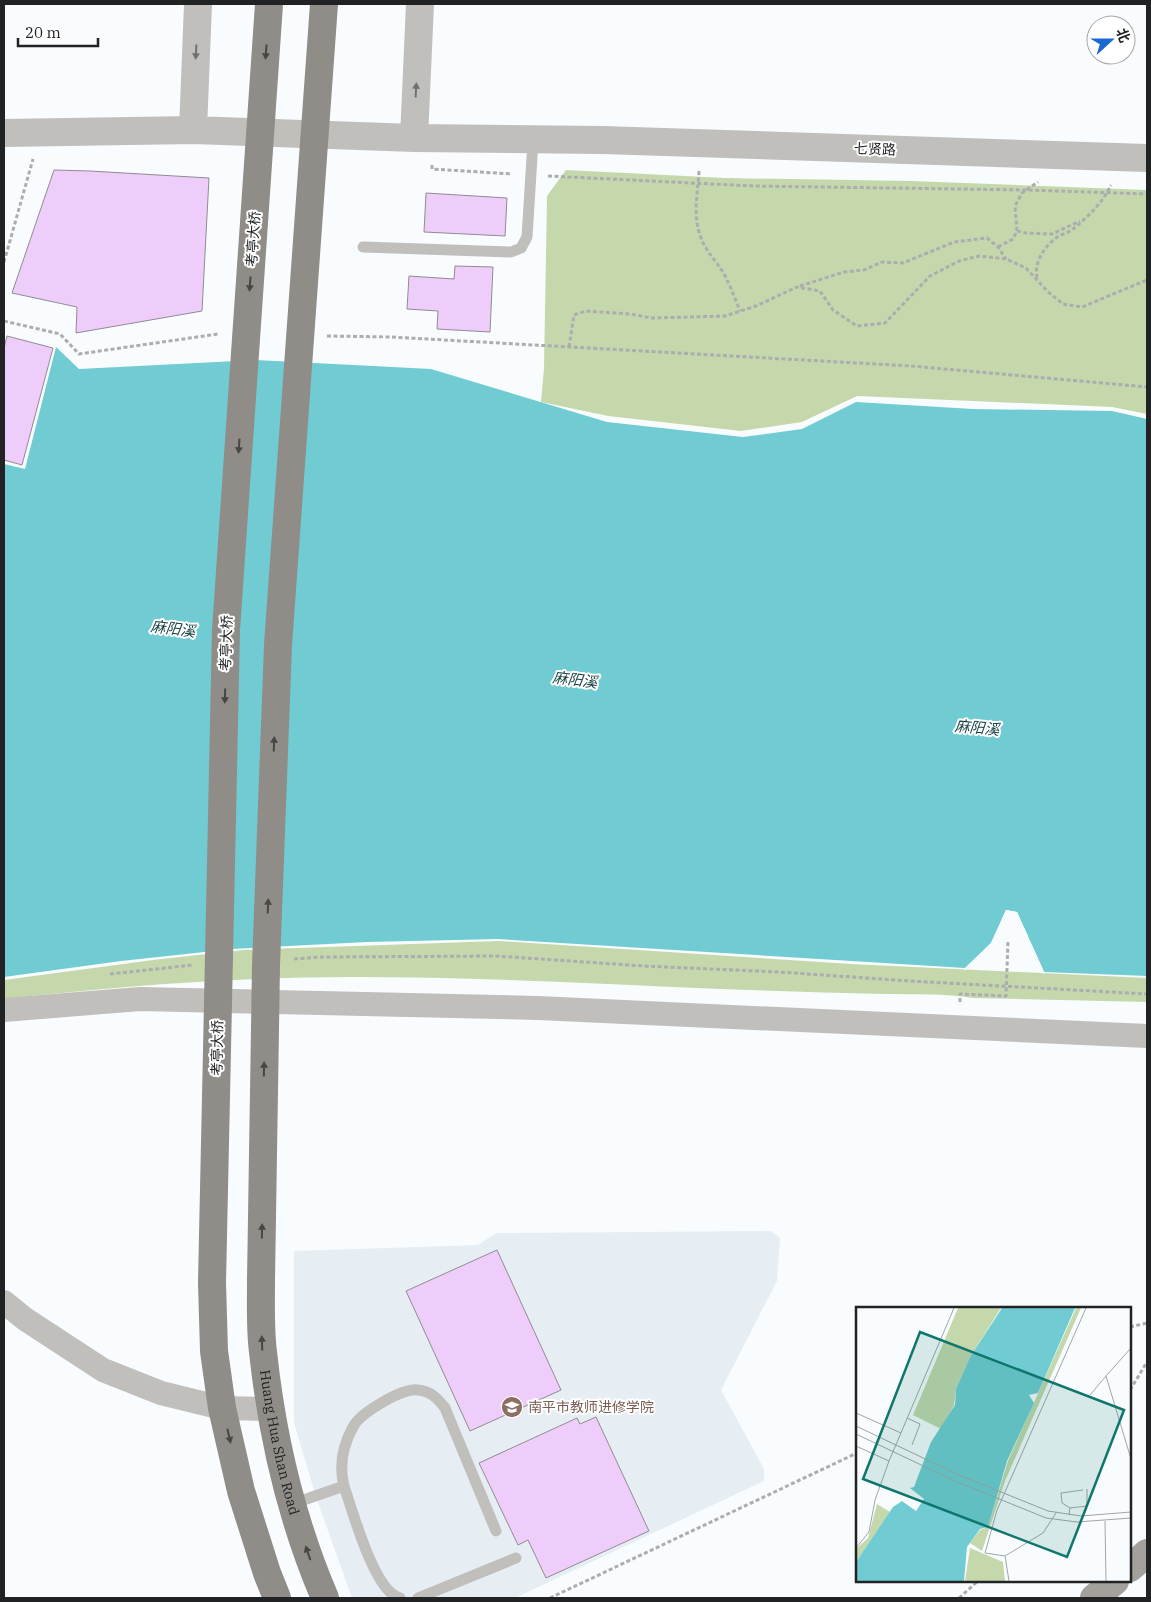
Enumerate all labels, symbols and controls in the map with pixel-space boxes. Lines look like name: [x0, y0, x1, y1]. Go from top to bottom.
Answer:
scale bar: [18, 15, 98, 47]
north arrow: [1086, 15, 1136, 65]
text: 20 m: [25, 23, 61, 42]
text: 北: [1112, 26, 1134, 45]
one-way arrow: [192, 45, 200, 61]
one-way arrow: [261, 45, 269, 61]
one-way arrow: [412, 82, 420, 98]
street label: 七贤路: [854, 139, 896, 159]
street label: 考亭大桥: [242, 210, 264, 268]
one-way arrow: [245, 277, 253, 293]
one-way arrow: [234, 439, 242, 455]
street label: 考亭大桥: [216, 615, 236, 671]
water label: 麻阳溪: [150, 616, 199, 641]
water label: 麻阳溪: [552, 667, 601, 692]
one-way arrow: [220, 688, 228, 704]
water label: 麻阳溪: [954, 716, 1002, 739]
one-way arrow: [271, 736, 279, 752]
one-way arrow: [265, 898, 273, 914]
street label: 考亭大桥: [208, 1020, 226, 1076]
one-way arrow: [261, 1061, 269, 1077]
one-way arrow: [258, 1223, 266, 1239]
inset map: [856, 1307, 1131, 1582]
one-way arrow: [258, 1335, 266, 1351]
street label: Huang Hua Shan Road: [256, 1369, 304, 1518]
school or university icon: 南平市教师进修学院: [500, 1395, 524, 1419]
place label: 南平市教师进修学院: [528, 1398, 654, 1416]
one-way arrow: [225, 1428, 233, 1443]
one-way arrow: [304, 1545, 311, 1560]

